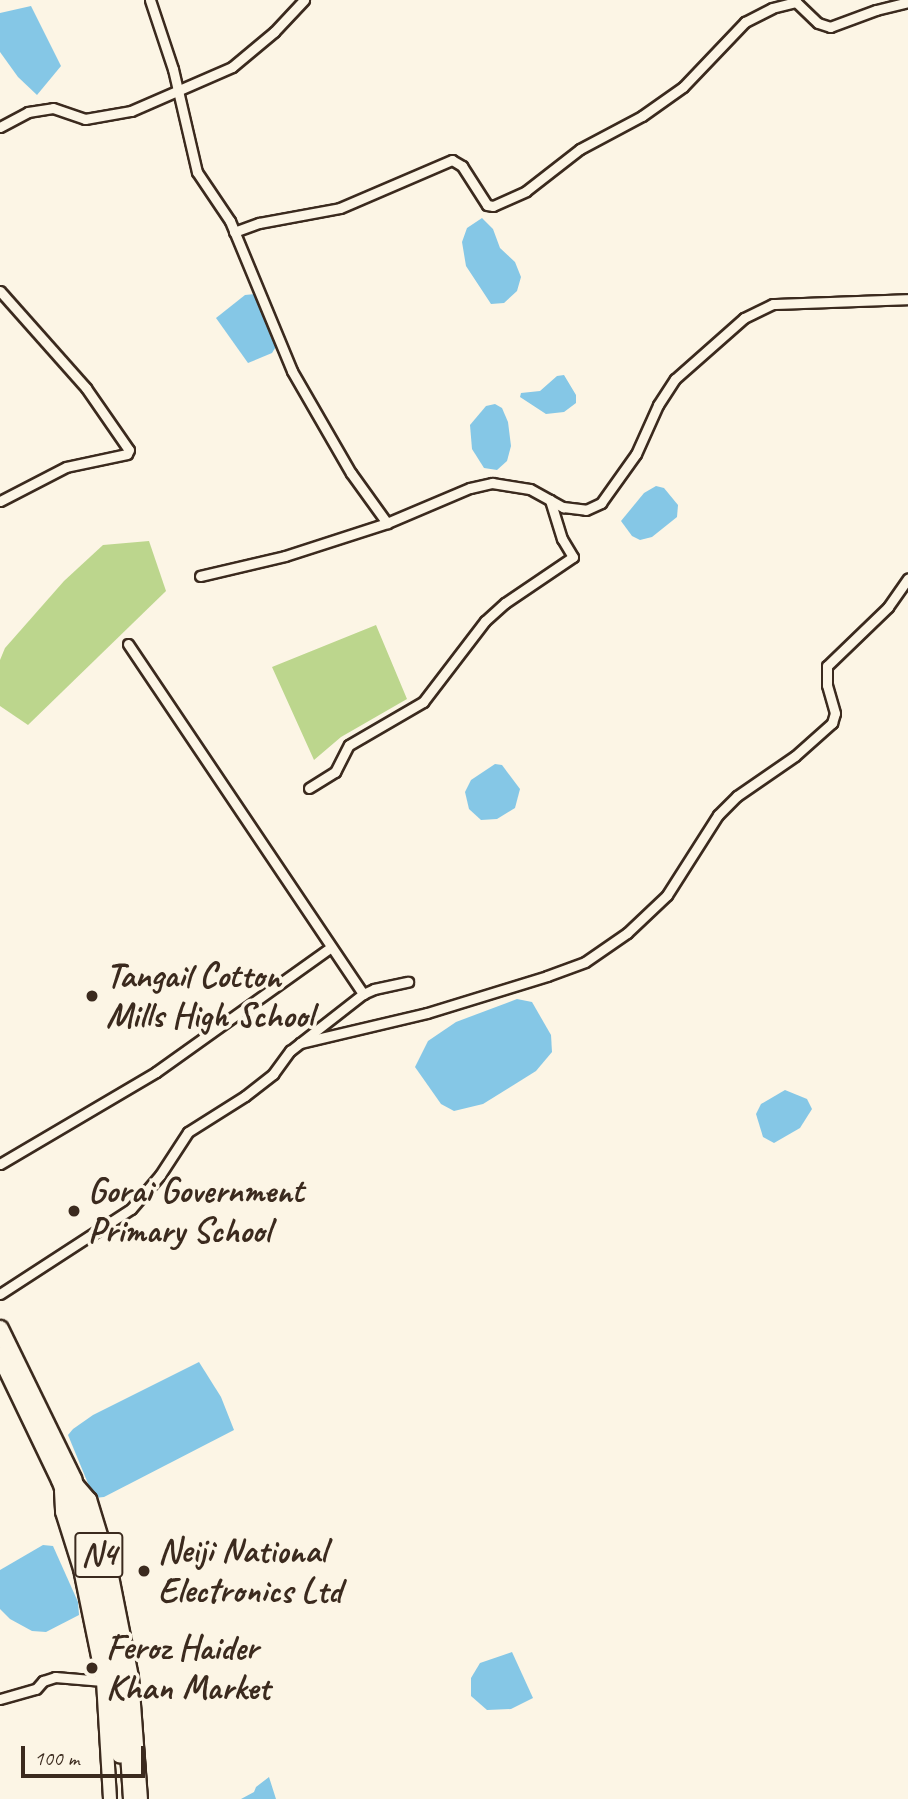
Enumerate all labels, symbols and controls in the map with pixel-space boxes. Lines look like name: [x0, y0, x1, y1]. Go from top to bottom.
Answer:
place label: Tangail Cotton Mills High School: [106, 955, 314, 1037]
marker: Tangail Cotton Mills High School: [84, 988, 100, 1004]
place label: Gorai Government Primary School: [88, 1170, 302, 1252]
marker: Gorai Government Primary School: [66, 1203, 82, 1219]
road number: N4: [73, 1526, 125, 1584]
place label: Neiji National Electronics Ltd: [158, 1530, 341, 1612]
marker: Neiji National Electronics Ltd: [136, 1563, 152, 1579]
place label: Feroz Haider Khan Market: [106, 1627, 271, 1709]
marker: Feroz Haider Khan Market: [84, 1660, 100, 1676]
scale bar: [24, 1732, 149, 1776]
text: 100 m: [34, 1745, 79, 1771]

